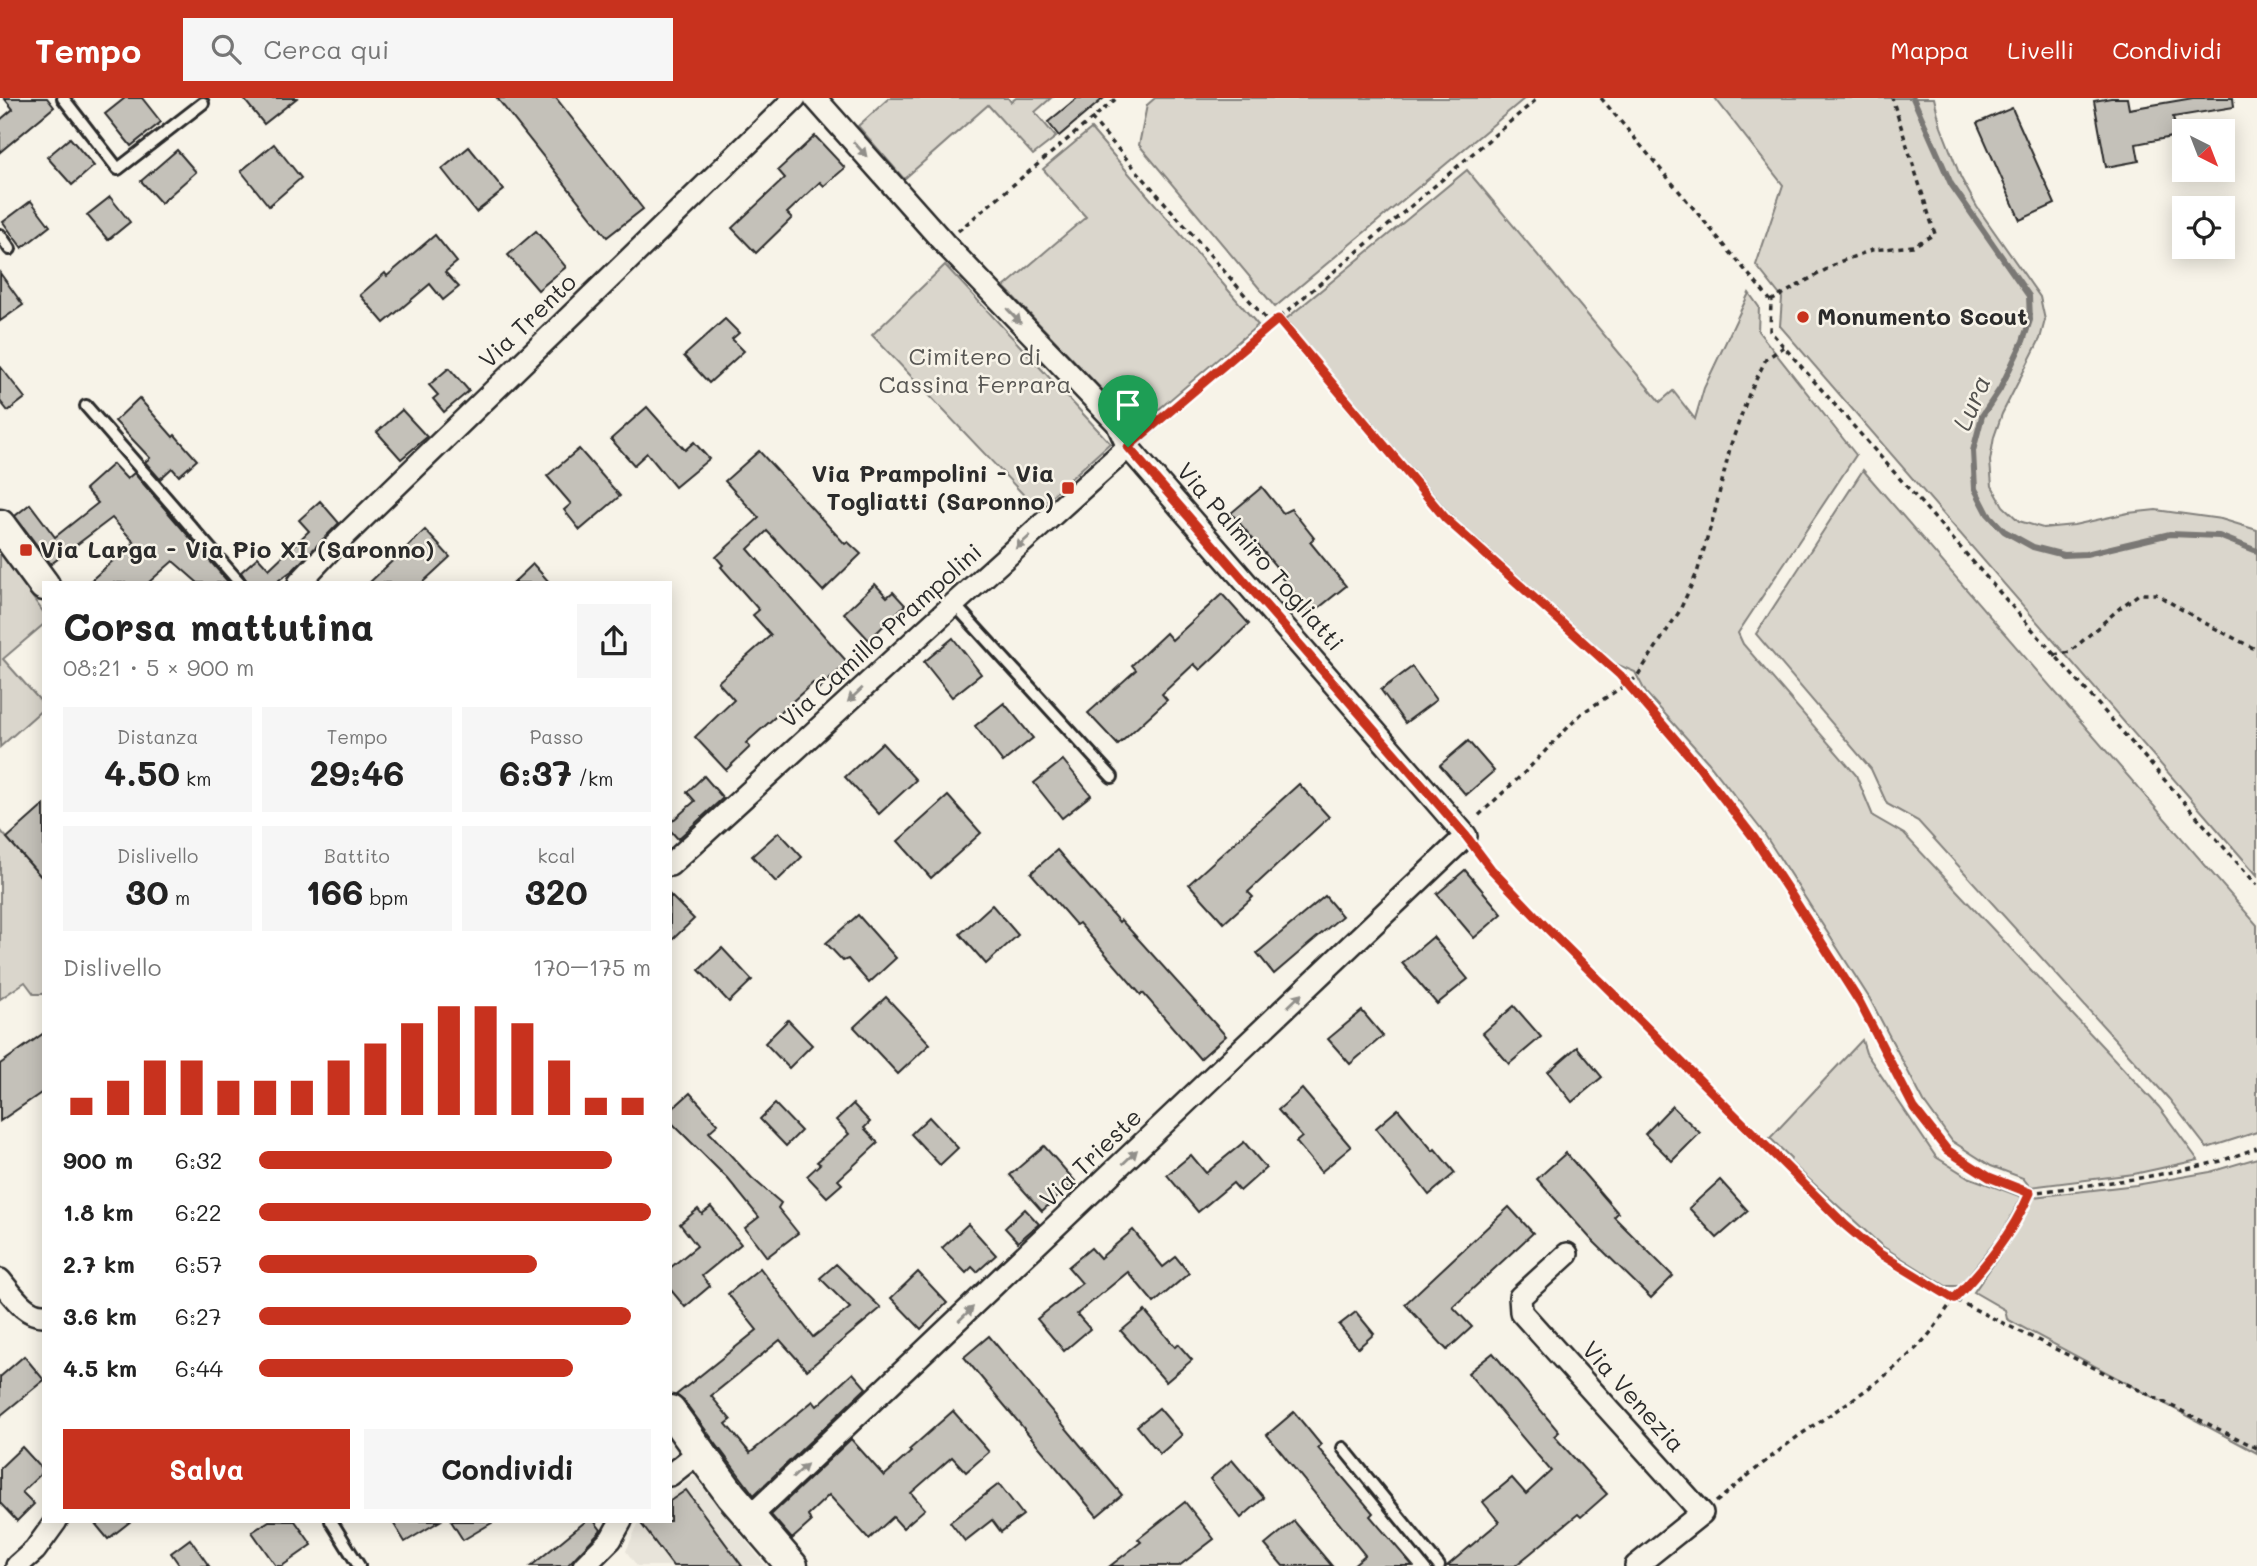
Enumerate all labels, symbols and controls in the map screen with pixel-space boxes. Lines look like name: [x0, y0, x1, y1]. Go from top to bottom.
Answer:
search box: [183, 18, 673, 81]
text: Tempo: [35, 28, 141, 71]
icon: search: [207, 30, 245, 68]
text: Cerca qui: [263, 32, 390, 66]
text: Mappa: [1891, 34, 1969, 65]
text: Livelli: [2007, 34, 2074, 65]
text: Condividi: [2112, 34, 2222, 65]
north arrow: [2172, 119, 2235, 182]
map controls: [2172, 119, 2235, 259]
one-way arrow: [852, 140, 868, 158]
button: locate: [2172, 196, 2235, 259]
street label: Via Trento: [472, 266, 582, 374]
place label: Monumento Scout: [1817, 300, 2028, 331]
one-way arrow: [1005, 308, 1022, 325]
marker: Monumento Scout: [1795, 309, 1811, 325]
park label: Cimitero di Cassina Ferrara: [878, 340, 1072, 399]
water label: Lura: [1944, 370, 1998, 436]
pin: [1098, 375, 1158, 447]
icon: arrive: [1109, 386, 1147, 424]
street label: Via Palmiro Togliatti: [1171, 455, 1351, 657]
place label: Via Prampolini - Via Togliatti (Saronno): [812, 457, 1054, 516]
marker: Via Prampolini - Via Togliatti (Saronno): [1060, 480, 1076, 496]
place label: Via Larga - Via Pio XI (Saronno): [40, 533, 434, 564]
one-way arrow: [1014, 534, 1032, 550]
street label: Via Camillo Prampolini: [772, 536, 988, 734]
marker: Via Larga - Via Pio XI (Saronno): [18, 542, 34, 558]
text: Corsa mattutina: [63, 601, 374, 651]
button: share: [577, 604, 651, 678]
text: 08:21 · 5 × 900 m: [63, 652, 254, 682]
one-way arrow: [846, 687, 864, 703]
text: Distanza: [117, 724, 198, 749]
text: Tempo: [327, 724, 387, 749]
text: Passo: [530, 724, 583, 749]
text: 4.50: [104, 749, 180, 795]
text: 29:46: [309, 749, 405, 795]
text: 6:37: [499, 749, 572, 795]
text: km: [180, 766, 211, 791]
text: /km: [572, 766, 613, 791]
text: Dislivello: [117, 843, 198, 868]
text: Battito: [324, 843, 390, 868]
text: kcal: [537, 843, 575, 868]
text: 30: [125, 868, 169, 914]
text: 166: [306, 868, 363, 914]
text: 320: [525, 868, 588, 914]
text: m: [169, 885, 190, 910]
text: bpm: [363, 885, 408, 910]
text: Dislivello: [63, 952, 161, 982]
text: 170–175 m: [533, 952, 651, 982]
one-way arrow: [1286, 991, 1303, 1008]
street label: Via Trieste: [1032, 1101, 1148, 1213]
text: 900 m: [63, 1145, 133, 1175]
text: 6:32: [175, 1145, 222, 1175]
one-way arrow: [1121, 1149, 1139, 1165]
text: 1.8 km: [63, 1197, 133, 1227]
text: 6:22: [175, 1197, 222, 1227]
text: 2.7 km: [63, 1249, 135, 1279]
text: 6:57: [175, 1249, 222, 1279]
text: 3.6 km: [63, 1301, 137, 1331]
text: 6:27: [175, 1301, 222, 1331]
one-way arrow: [957, 1306, 974, 1323]
street label: Via Venezia: [1576, 1334, 1692, 1458]
text: 4.5 km: [63, 1353, 137, 1383]
text: 6:44: [175, 1353, 223, 1383]
button: Salva: [63, 1429, 350, 1509]
button: Condividi: [364, 1429, 651, 1509]
one-way arrow: [791, 1463, 808, 1479]

